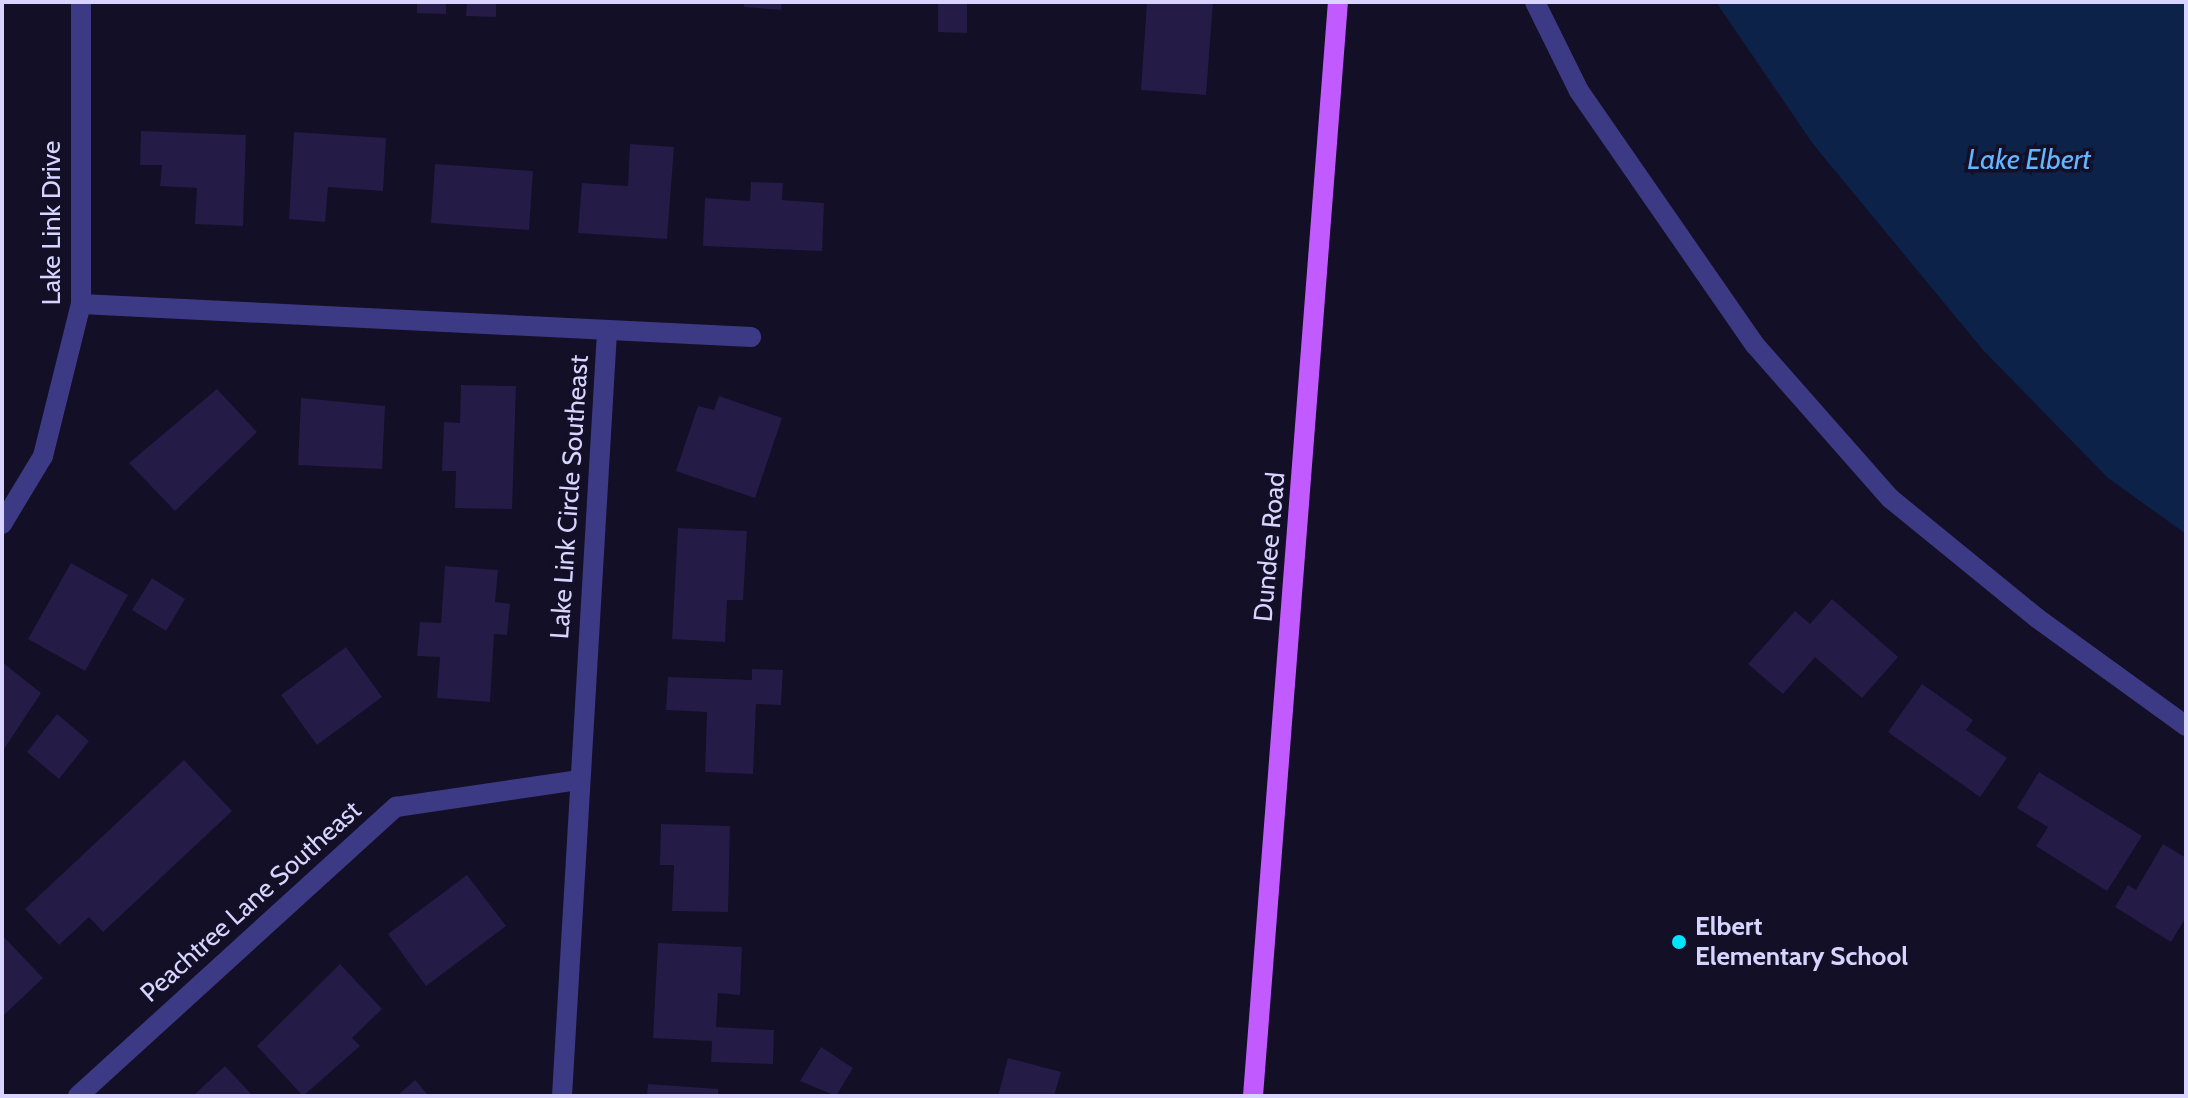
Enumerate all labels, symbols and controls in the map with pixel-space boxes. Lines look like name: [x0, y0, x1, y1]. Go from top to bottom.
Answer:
street label: Lake Link Drive: [36, 141, 68, 305]
water label: Lake Elbert: [1967, 142, 2091, 176]
street label: Lake Link Circle Southeast: [545, 354, 595, 640]
street label: Dundee Road: [1248, 471, 1292, 623]
street label: Peachtree Lane Southeast: [134, 795, 368, 1009]
place label: Elbert Elementary School: [1695, 911, 1908, 972]
marker: Elbert Elementary School: [1670, 933, 1688, 951]

